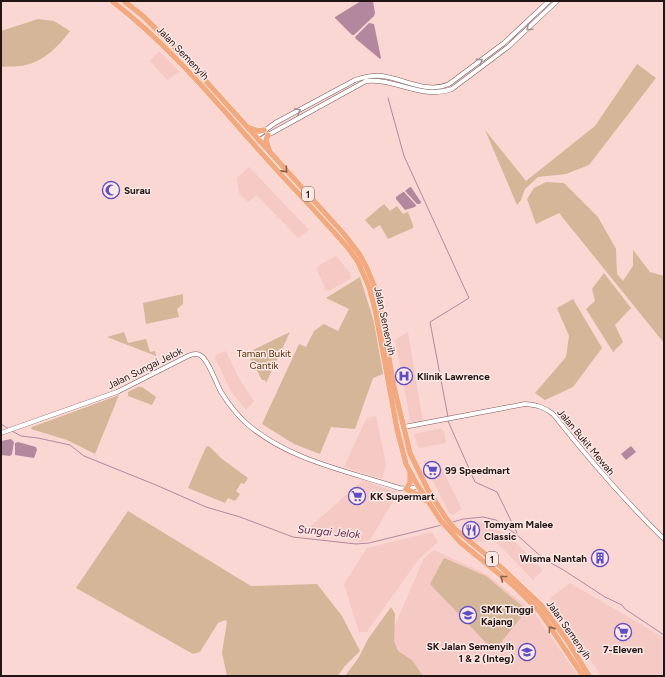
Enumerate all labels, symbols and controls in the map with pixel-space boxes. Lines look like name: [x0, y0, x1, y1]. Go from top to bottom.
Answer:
street label: Jalan Semenyih: [154, 23, 212, 83]
one-way arrow: [526, 23, 534, 30]
one-way arrow: [476, 58, 483, 66]
one-way arrow: [294, 108, 301, 115]
one-way arrow: [281, 165, 288, 172]
mosque icon: Surau: [101, 180, 121, 200]
place label: Surau: [124, 184, 151, 197]
road number: 1: [302, 187, 314, 201]
street label: Jalan Semenyih: [371, 285, 399, 357]
street label: Jalan Sungai Jelok: [105, 344, 185, 392]
park label: Taman Bukit Cantik: [237, 347, 291, 372]
hospital icon: Klinik Lawrence: [394, 366, 414, 386]
place label: Klinik Lawrence: [417, 370, 490, 383]
street label: Jalan Bukit Mewah: [554, 406, 618, 478]
supermarket icon: 99 Speedmart: [422, 460, 442, 480]
place label: 99 Speedmart: [445, 464, 510, 477]
supermarket icon: KK Supermart: [347, 486, 367, 506]
place label: KK Supermart: [370, 490, 435, 503]
place label: Tomyam Malee Classic: [484, 518, 553, 543]
restaurant icon: Tomyam Malee Classic: [461, 520, 481, 540]
water label: Sungai Jelok: [297, 523, 362, 541]
building icon: Wisma Nantah: [590, 548, 610, 568]
road number: 1: [486, 552, 498, 566]
place label: Wisma Nantah: [520, 552, 587, 565]
one-way arrow: [500, 576, 507, 583]
street label: Jalan Semenyih: [544, 598, 595, 663]
place label: SMK Tinggi Kajang: [481, 603, 534, 628]
school or university icon: SMK Tinggi Kajang: [458, 605, 478, 625]
supermarket icon: 7-Eleven: [613, 622, 633, 642]
one-way arrow: [549, 626, 556, 633]
place label: SK Jalan Semenyih 1 & 2 (Integ): [427, 640, 514, 665]
school or university icon: SK Jalan Semenyih 1 & 2 (Integ): [517, 642, 537, 662]
place label: 7-Eleven: [603, 643, 643, 656]

